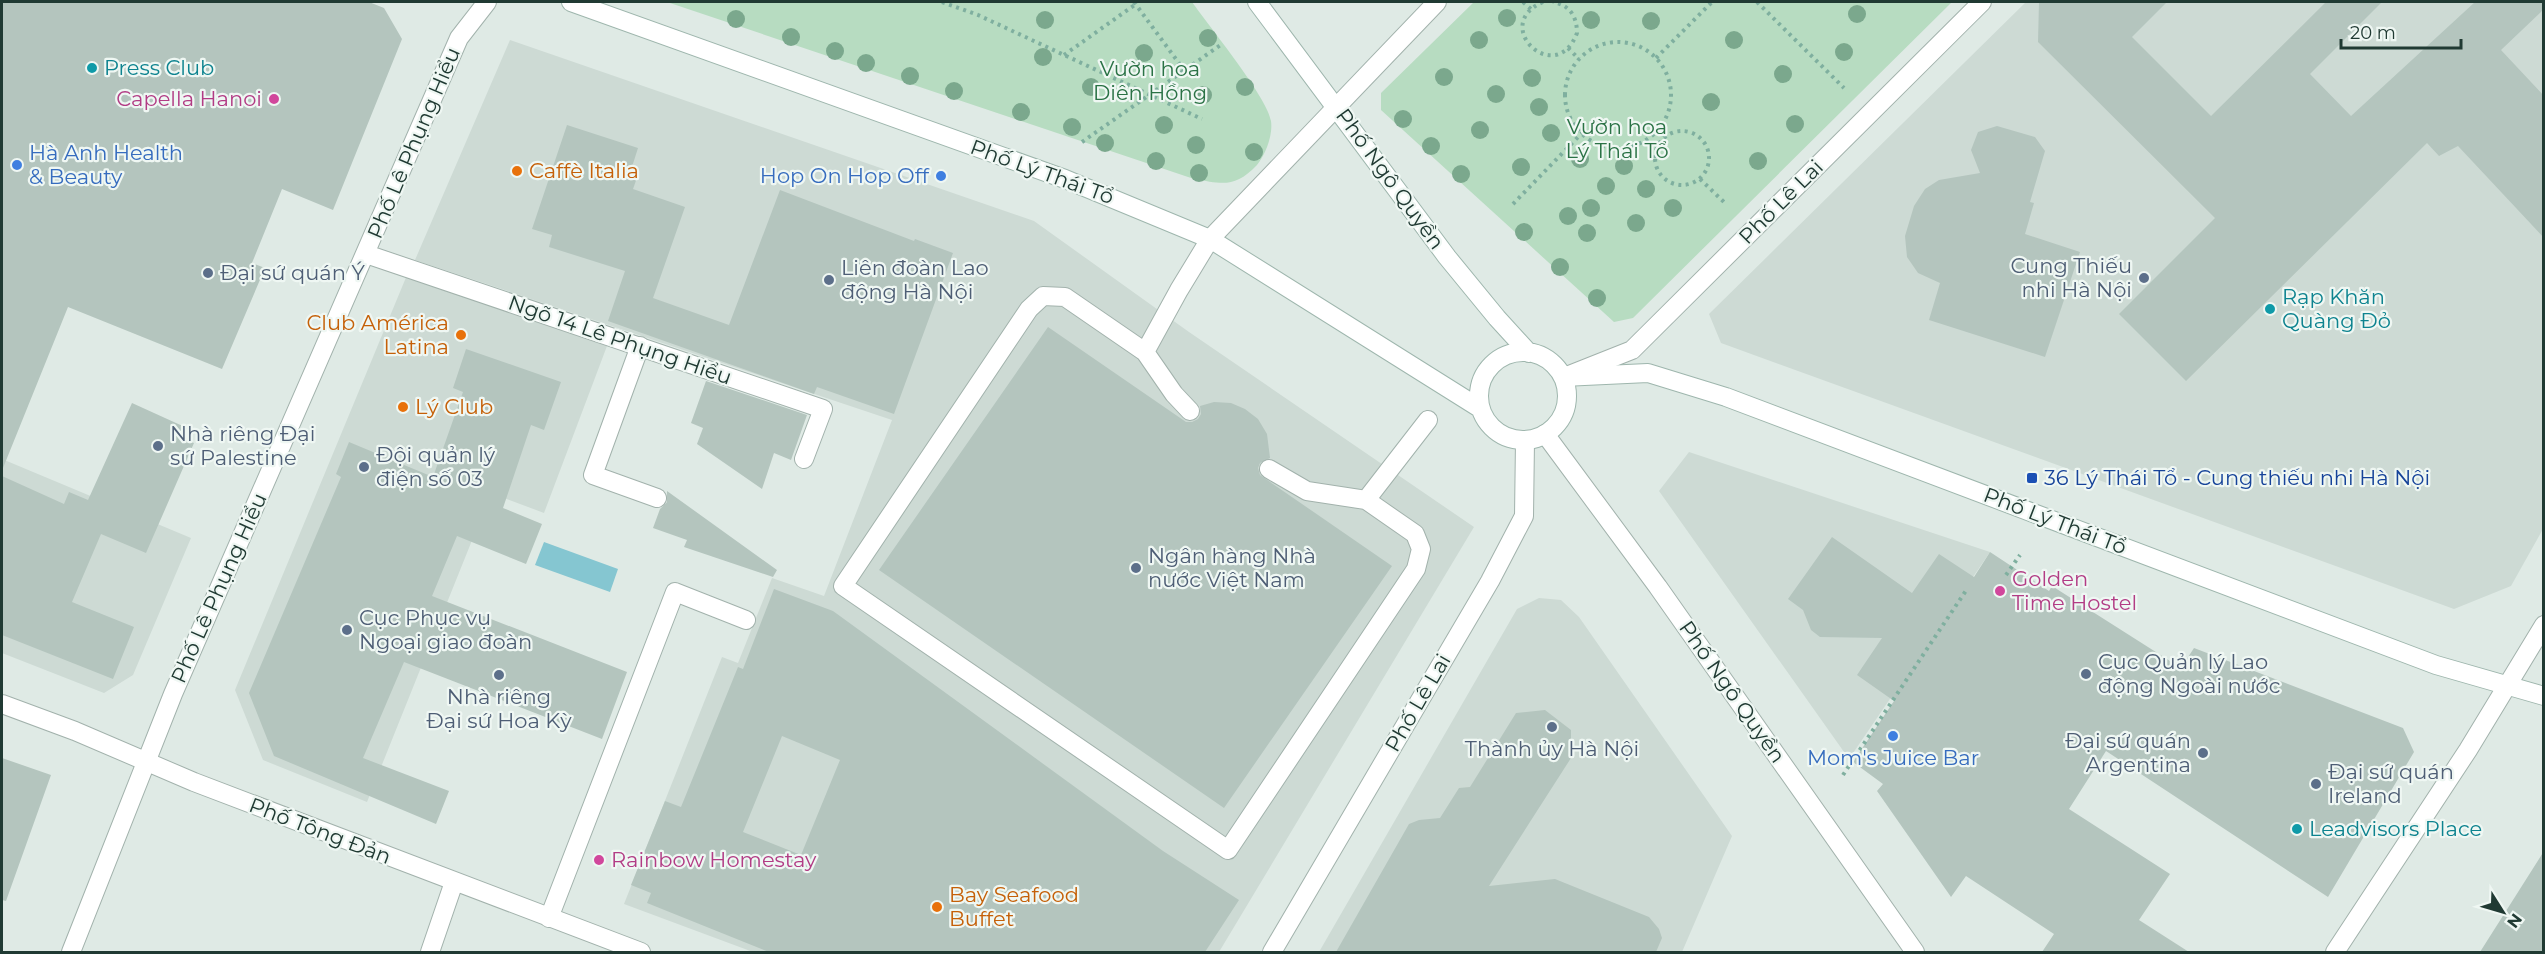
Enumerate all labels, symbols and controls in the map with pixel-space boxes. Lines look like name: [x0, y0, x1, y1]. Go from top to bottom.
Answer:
scale bar: [2341, 12, 2461, 50]
text: 20 m: [2350, 22, 2396, 44]
street label: Phố Lê Phụng Hiểu: [362, 43, 465, 242]
place label: Press Club: [104, 55, 214, 80]
park label: Vườn hoa Diên Hồng: [1093, 56, 1207, 105]
marker: Press Club: [85, 61, 99, 75]
place label: Capella Hanoi: [116, 86, 262, 111]
marker: Capella Hanoi: [267, 92, 281, 106]
street label: Phố Ngô Quyền: [1331, 104, 1450, 254]
park label: Vườn hoa Lý Thái Tổ: [1565, 114, 1669, 163]
street label: Phố Lý Thái Tổ: [967, 134, 1117, 209]
place label: Hà Anh Health & Beauty: [29, 140, 183, 189]
street label: Phố Lê Lai: [1733, 154, 1828, 249]
marker: Hà Anh Health & Beauty: [10, 158, 24, 172]
place label: Caffè Italia: [529, 158, 639, 183]
place label: Hop On Hop Off: [760, 163, 930, 188]
marker: Caffè Italia: [510, 164, 524, 178]
marker: Hop On Hop Off: [934, 169, 948, 183]
place label: Cung Thiếu nhi Hà Nội: [2011, 253, 2132, 302]
place label: Liên đoàn Lao động Hà Nội: [841, 255, 989, 304]
place label: Đại sứ quán Ý: [220, 260, 365, 285]
marker: Đại sứ quán Ý: [201, 266, 215, 280]
marker: Cung Thiếu nhi Hà Nội: [2137, 271, 2151, 285]
marker: Liên đoàn Lao động Hà Nội: [822, 273, 836, 287]
place label: Rạp Khăn Quàng Đỏ: [2282, 284, 2391, 333]
street label: Ngõ 14 Lê Phụng Hiểu: [505, 290, 735, 390]
marker: Rạp Khăn Quàng Đỏ: [2263, 302, 2277, 316]
place label: Club América Latina: [306, 310, 449, 359]
marker: Club América Latina: [454, 328, 468, 342]
place label: Lý Club: [415, 394, 493, 419]
marker: Lý Club: [396, 400, 410, 414]
place label: Nhà riêng Đại sứ Palestine: [170, 421, 315, 470]
marker: Nhà riêng Đại sứ Palestine: [151, 439, 165, 453]
place label: Đội quản lý điện số 03: [376, 442, 496, 491]
marker: Đội quản lý điện số 03: [357, 460, 371, 474]
place label: 36 Lý Thái Tổ - Cung thiếu nhi Hà Nội: [2044, 465, 2430, 490]
marker: 36 Lý Thái Tổ - Cung thiếu nhi Hà Nội: [2025, 471, 2039, 485]
street label: Phố Lý Thái Tổ: [1980, 482, 2130, 559]
street label: Phố Lê Phụng Hiểu: [165, 489, 272, 687]
place label: Ngân hàng Nhà nước Việt Nam: [1148, 543, 1316, 592]
marker: Ngân hàng Nhà nước Việt Nam: [1129, 561, 1143, 575]
place label: Golden Time Hostel: [2012, 566, 2137, 615]
marker: Golden Time Hostel: [1993, 584, 2007, 598]
place label: Cục Phục vụ Ngoại giao đoàn: [359, 605, 532, 654]
street label: Phố Ngô Quyền: [1674, 616, 1791, 768]
marker: Cục Phục vụ Ngoại giao đoàn: [340, 623, 354, 637]
street label: Phố Lê Lai: [1380, 649, 1456, 756]
place label: Cục Quản lý Lao động Ngoài nước: [2098, 649, 2281, 698]
marker: Cục Quản lý Lao động Ngoài nước: [2079, 667, 2093, 681]
marker: Nhà riêng Đại sứ Hoa Kỳ: [492, 668, 506, 682]
place label: Nhà riêng Đại sứ Hoa Kỳ: [426, 684, 572, 733]
marker: Thành ủy Hà Nội: [1545, 720, 1559, 734]
place label: Đại sứ quán Argentina: [2065, 728, 2191, 777]
marker: Mom's Juice Bar: [1886, 729, 1900, 743]
place label: Thành ủy Hà Nội: [1465, 736, 1639, 761]
place label: Mom's Juice Bar: [1807, 745, 1979, 770]
marker: Đại sứ quán Argentina: [2196, 746, 2210, 760]
place label: Đại sứ quán Ireland: [2328, 759, 2454, 808]
marker: Đại sứ quán Ireland: [2309, 777, 2323, 791]
street label: Phố Tông Đản: [246, 792, 395, 869]
place label: Leadvisors Place: [2309, 816, 2482, 841]
marker: Leadvisors Place: [2290, 822, 2304, 836]
place label: Rainbow Homestay: [611, 847, 817, 872]
marker: Rainbow Homestay: [592, 853, 606, 867]
place label: Bay Seafood Buffet: [949, 882, 1079, 931]
north arrow: [2473, 882, 2533, 942]
marker: Bay Seafood Buffet: [930, 900, 944, 914]
text: N: [2503, 910, 2526, 932]

